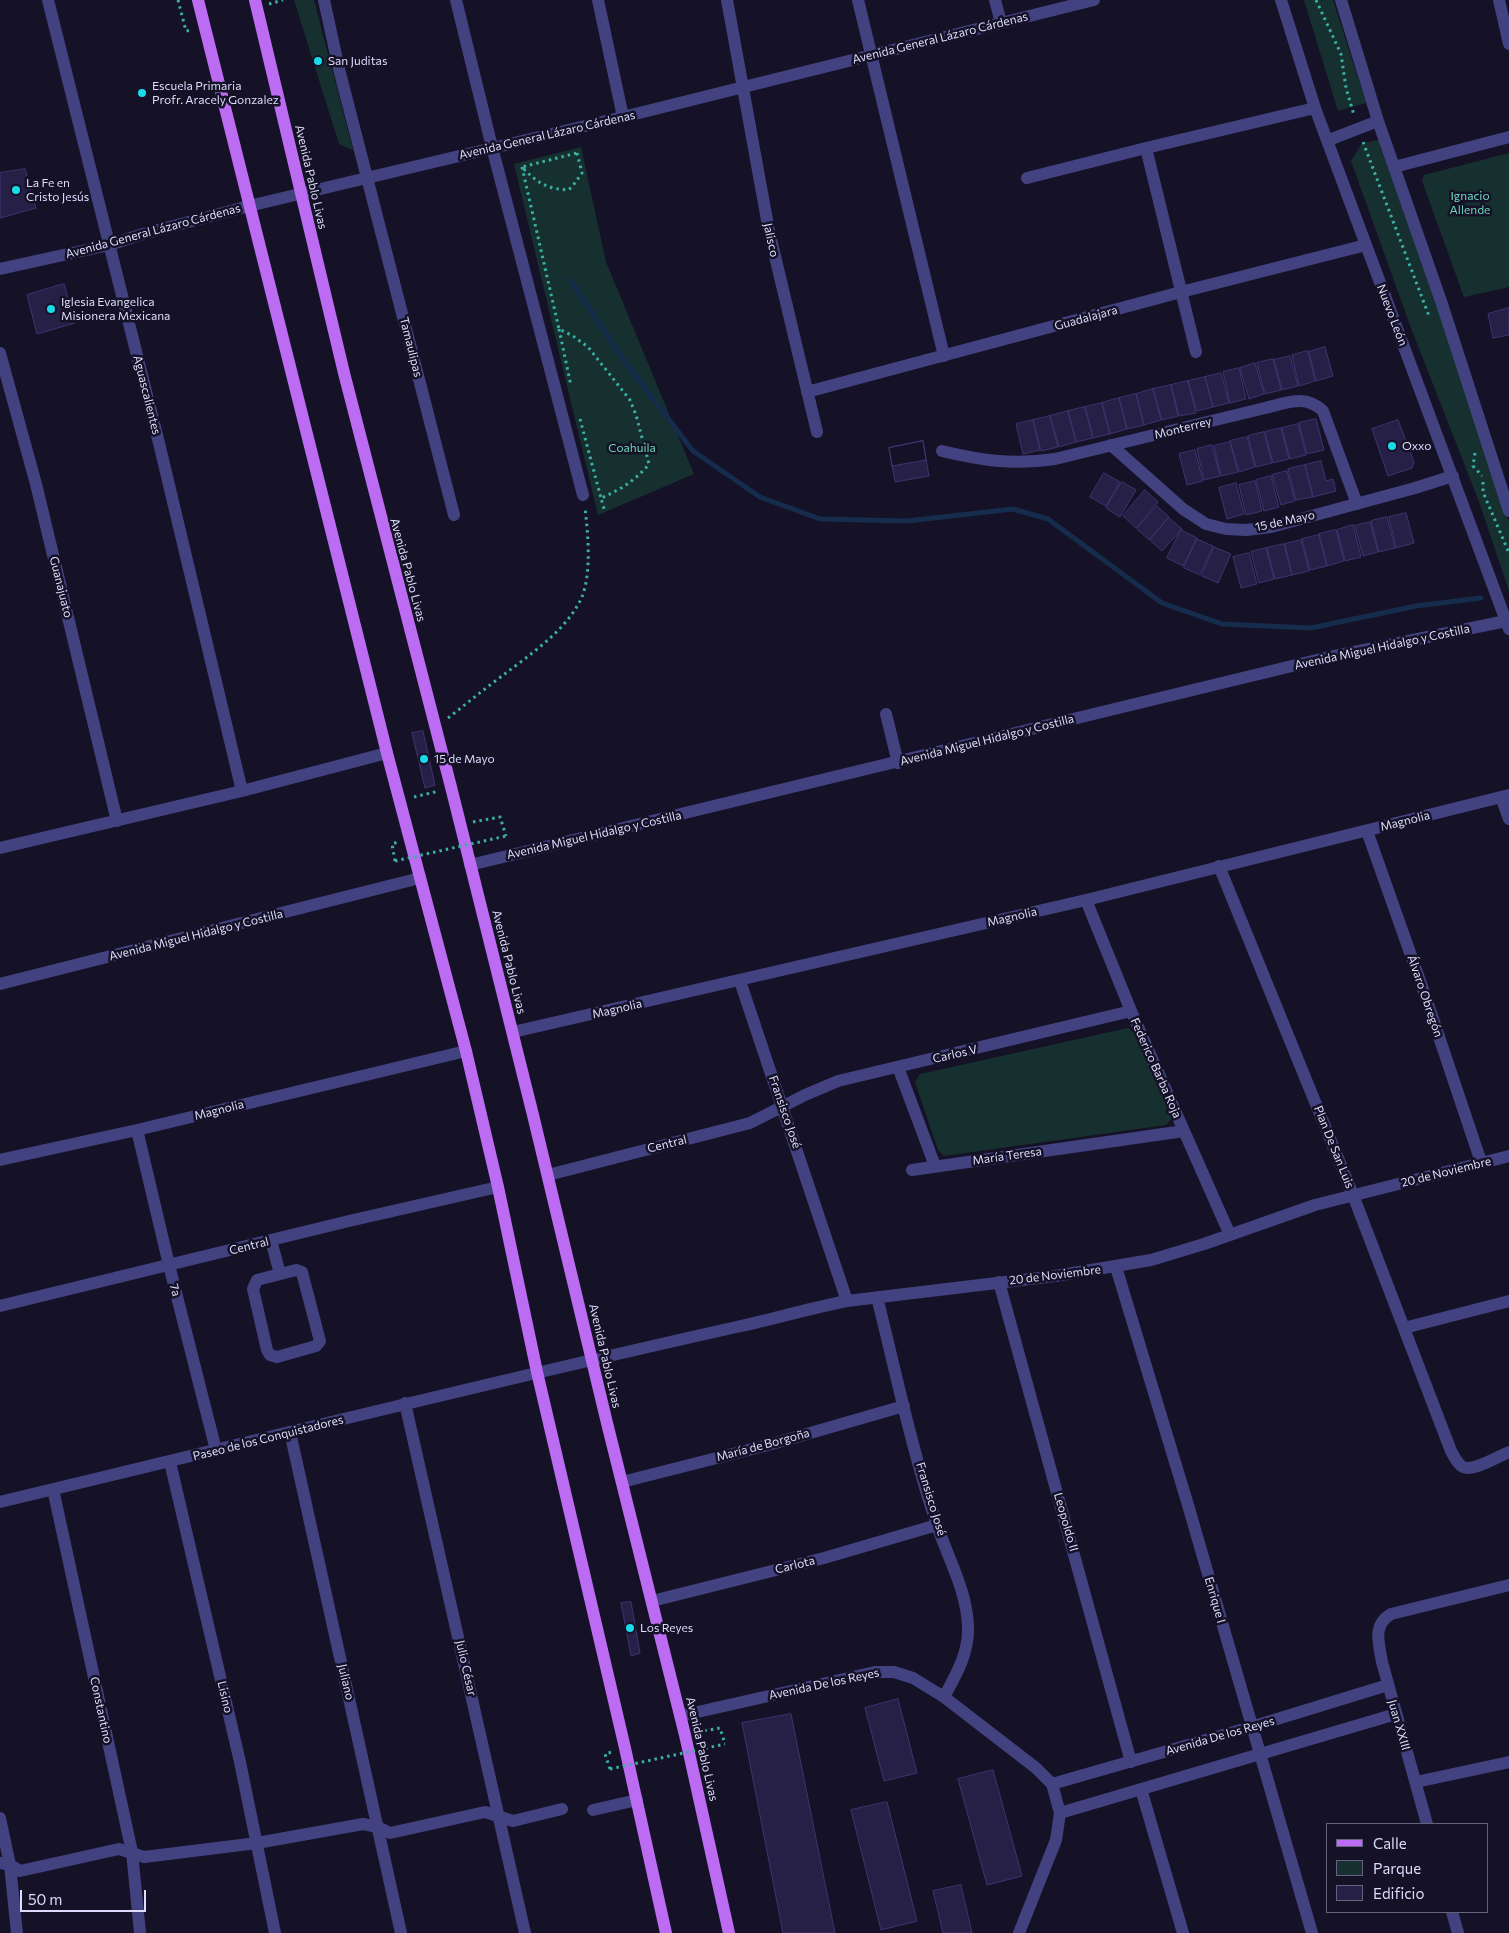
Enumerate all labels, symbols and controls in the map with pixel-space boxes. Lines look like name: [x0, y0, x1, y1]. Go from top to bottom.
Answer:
street label: Avenida General Lázaro Cárdenas: [851, 9, 1029, 67]
place label: San Juditas: [328, 54, 387, 68]
marker: San Juditas: [312, 55, 324, 67]
place label: Escuela Primaria Profr. Aracely Gonzalez: [152, 79, 279, 107]
marker: Escuela Primaria Profr. Aracely Gonzalez: [136, 87, 148, 99]
street label: Avenida General Lázaro Cárdenas: [457, 108, 637, 162]
street label: Avenida Pablo Livas: [292, 123, 330, 231]
place label: La Fe en Cristo Jesús: [26, 176, 89, 204]
marker: La Fe en Cristo Jesús: [10, 184, 22, 196]
park label: Ignacio Allende: [1450, 189, 1490, 217]
street label: Avenida General Lázaro Cárdenas: [64, 201, 242, 261]
street label: Jalisco: [760, 222, 782, 258]
street label: Nuevo León: [1374, 282, 1410, 348]
place label: Iglesia Evangelica Misionera Mexicana: [61, 295, 170, 323]
marker: Iglesia Evangelica Misionera Mexicana: [45, 303, 57, 315]
street label: Guadalajara: [1053, 303, 1119, 333]
street label: Tamaulipas: [397, 315, 425, 379]
street label: Aguascalientes: [130, 354, 164, 436]
street label: Monterrey: [1153, 414, 1213, 442]
place label: Oxxo: [1402, 439, 1431, 453]
marker: Oxxo: [1386, 440, 1398, 452]
park label: Coahuila: [608, 441, 656, 455]
street label: 15 de Mayo: [1254, 508, 1316, 534]
street label: Avenida Pablo Livas: [387, 517, 429, 623]
street label: Guanajuato: [46, 555, 76, 619]
street label: Avenida Miguel Hidalgo y Costilla: [1293, 621, 1471, 673]
street label: Avenida Miguel Hidalgo y Costilla: [899, 711, 1075, 769]
place label: 15 de Mayo: [434, 752, 495, 766]
marker: 15 de Mayo: [418, 753, 430, 765]
street label: Avenida Miguel Hidalgo y Costilla: [505, 808, 683, 862]
street label: Magnolia: [1379, 808, 1431, 834]
street label: Magnolia: [986, 904, 1038, 930]
street label: Avenida Miguel Hidalgo y Costilla: [108, 906, 284, 964]
street label: Avenida Pablo Livas: [489, 908, 529, 1016]
street label: Álvaro Obregón: [1404, 953, 1446, 1039]
street label: Magnolia: [591, 996, 643, 1022]
street label: Federico Barba Roja: [1127, 1016, 1185, 1120]
street label: Carlos V: [931, 1042, 979, 1066]
street label: Fransisco José: [766, 1074, 804, 1150]
street label: Magnolia: [193, 1097, 245, 1123]
street label: Plan De San Luis: [1311, 1103, 1357, 1191]
street label: Central: [646, 1132, 688, 1156]
street label: María Teresa: [971, 1144, 1043, 1168]
street label: 20 de Noviembre: [1399, 1154, 1493, 1190]
street label: Central: [228, 1234, 270, 1258]
street label: 20 de Noviembre: [1008, 1262, 1102, 1288]
street label: 7a: [166, 1282, 184, 1298]
street label: Avenida Pablo Livas: [586, 1302, 624, 1410]
street label: Paseo de los Conquistadores: [191, 1412, 345, 1464]
street label: María de Borgoña: [715, 1426, 811, 1464]
street label: Fransisco José: [913, 1460, 949, 1538]
street label: Leopoldo II: [1051, 1491, 1081, 1553]
street label: Carlota: [774, 1553, 816, 1577]
street label: Enrique I: [1202, 1575, 1228, 1625]
place label: Los Reyes: [640, 1621, 693, 1635]
marker: Los Reyes: [624, 1622, 636, 1634]
street label: Julio César: [453, 1639, 479, 1697]
street label: Juliano: [335, 1663, 357, 1701]
street label: Avenida De los Reyes: [767, 1665, 881, 1703]
street label: Constantino: [87, 1675, 115, 1745]
street label: Lisino: [214, 1680, 236, 1714]
street label: Avenida Pablo Livas: [683, 1695, 721, 1803]
street label: Juan XXIII: [1385, 1698, 1413, 1752]
street label: Avenida De los Reyes: [1164, 1714, 1276, 1758]
legend: [1326, 1823, 1489, 1913]
text: Calle: [1373, 1834, 1407, 1852]
text: Parque: [1373, 1859, 1421, 1877]
scale bar: [22, 1880, 149, 1912]
text: Edificio: [1373, 1884, 1424, 1902]
text: 50 m: [28, 1890, 62, 1908]

